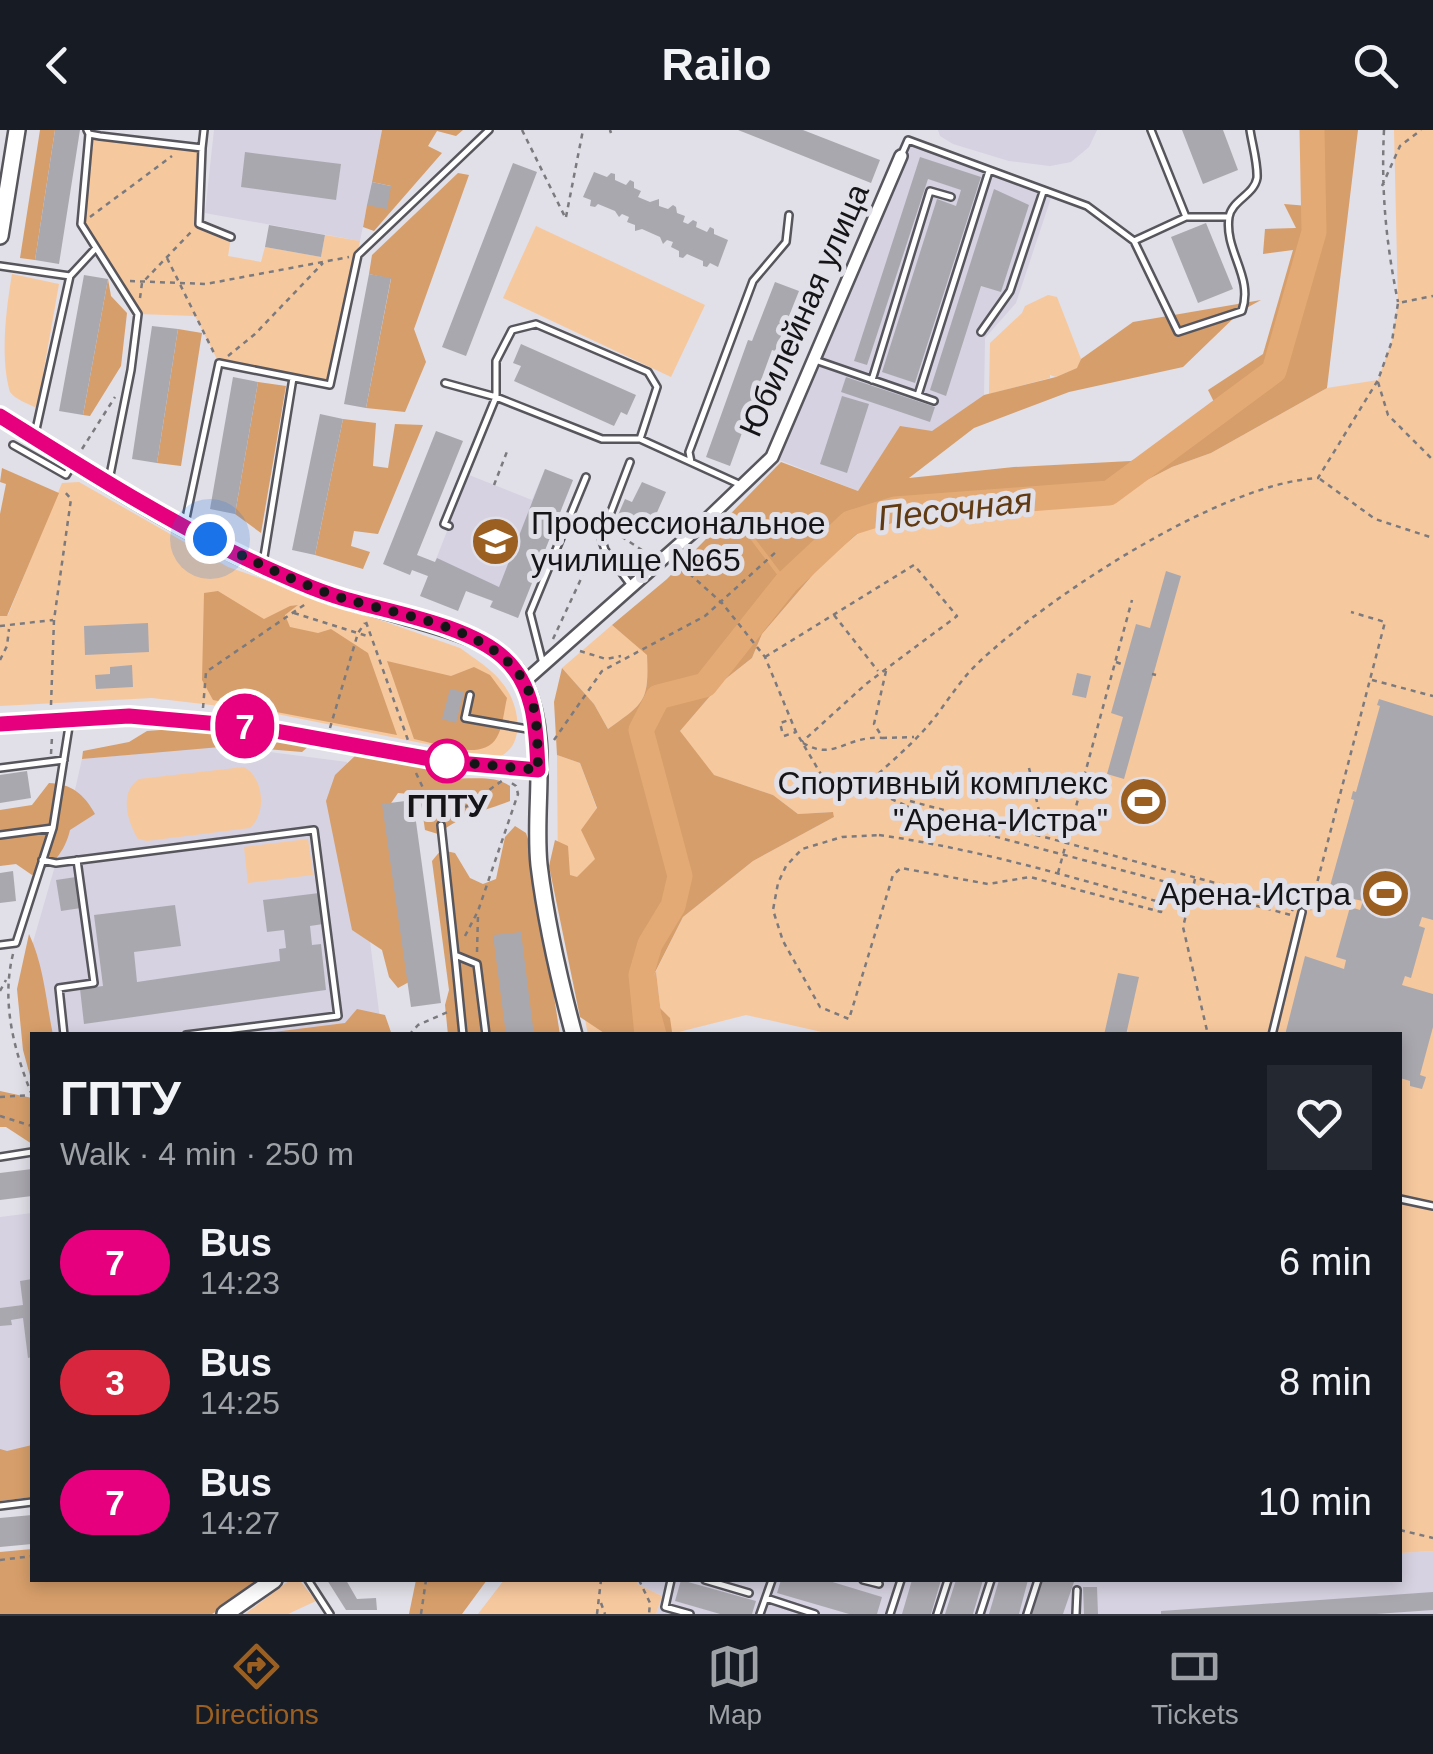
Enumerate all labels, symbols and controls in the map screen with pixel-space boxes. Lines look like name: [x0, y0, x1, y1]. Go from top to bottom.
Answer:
icon: back: [30, 38, 85, 93]
icon: search: [1348, 38, 1403, 93]
text: Railo: [661, 39, 772, 90]
street label: Юбилейная улица: [732, 178, 876, 442]
water label: Песочная: [875, 480, 1034, 537]
place label: Профессиональное училище №65: [531, 505, 825, 578]
your location: [185, 514, 235, 564]
school or university icon: Профессиональное училище №65: [470, 515, 522, 567]
line badge: 7: [212, 694, 278, 758]
text: 7: [235, 707, 255, 746]
marker: ГПТУ: [426, 740, 468, 782]
place label: Спортивный комплекс "Арена-Истра": [777, 765, 1108, 838]
sports icon: Спортивный комплекс "Арена-Истра": [1117, 775, 1169, 827]
place label: ГПТУ: [407, 788, 488, 824]
sports icon: Арена-Истра: [1360, 868, 1412, 920]
place label: Арена-Истра: [1159, 876, 1351, 912]
button: heart: [1267, 1065, 1372, 1170]
text: ГПТУ: [60, 1072, 181, 1125]
text: Walk · 4 min · 250 m: [60, 1136, 354, 1172]
text: Bus: [200, 1222, 272, 1264]
text: 6 min: [1279, 1241, 1372, 1283]
text: 7: [105, 1243, 125, 1282]
text: 14:23: [200, 1265, 280, 1301]
text: Bus: [200, 1342, 272, 1384]
text: 8 min: [1279, 1361, 1372, 1403]
text: 3: [105, 1363, 125, 1402]
text: 14:25: [200, 1385, 280, 1421]
text: Bus: [200, 1462, 272, 1504]
text: 10 min: [1258, 1481, 1372, 1523]
text: 7: [105, 1483, 125, 1522]
text: 14:27: [200, 1505, 280, 1541]
tab: Directions: [194, 1639, 319, 1731]
tab: Map: [707, 1639, 762, 1731]
tab: Tickets: [1151, 1639, 1239, 1731]

